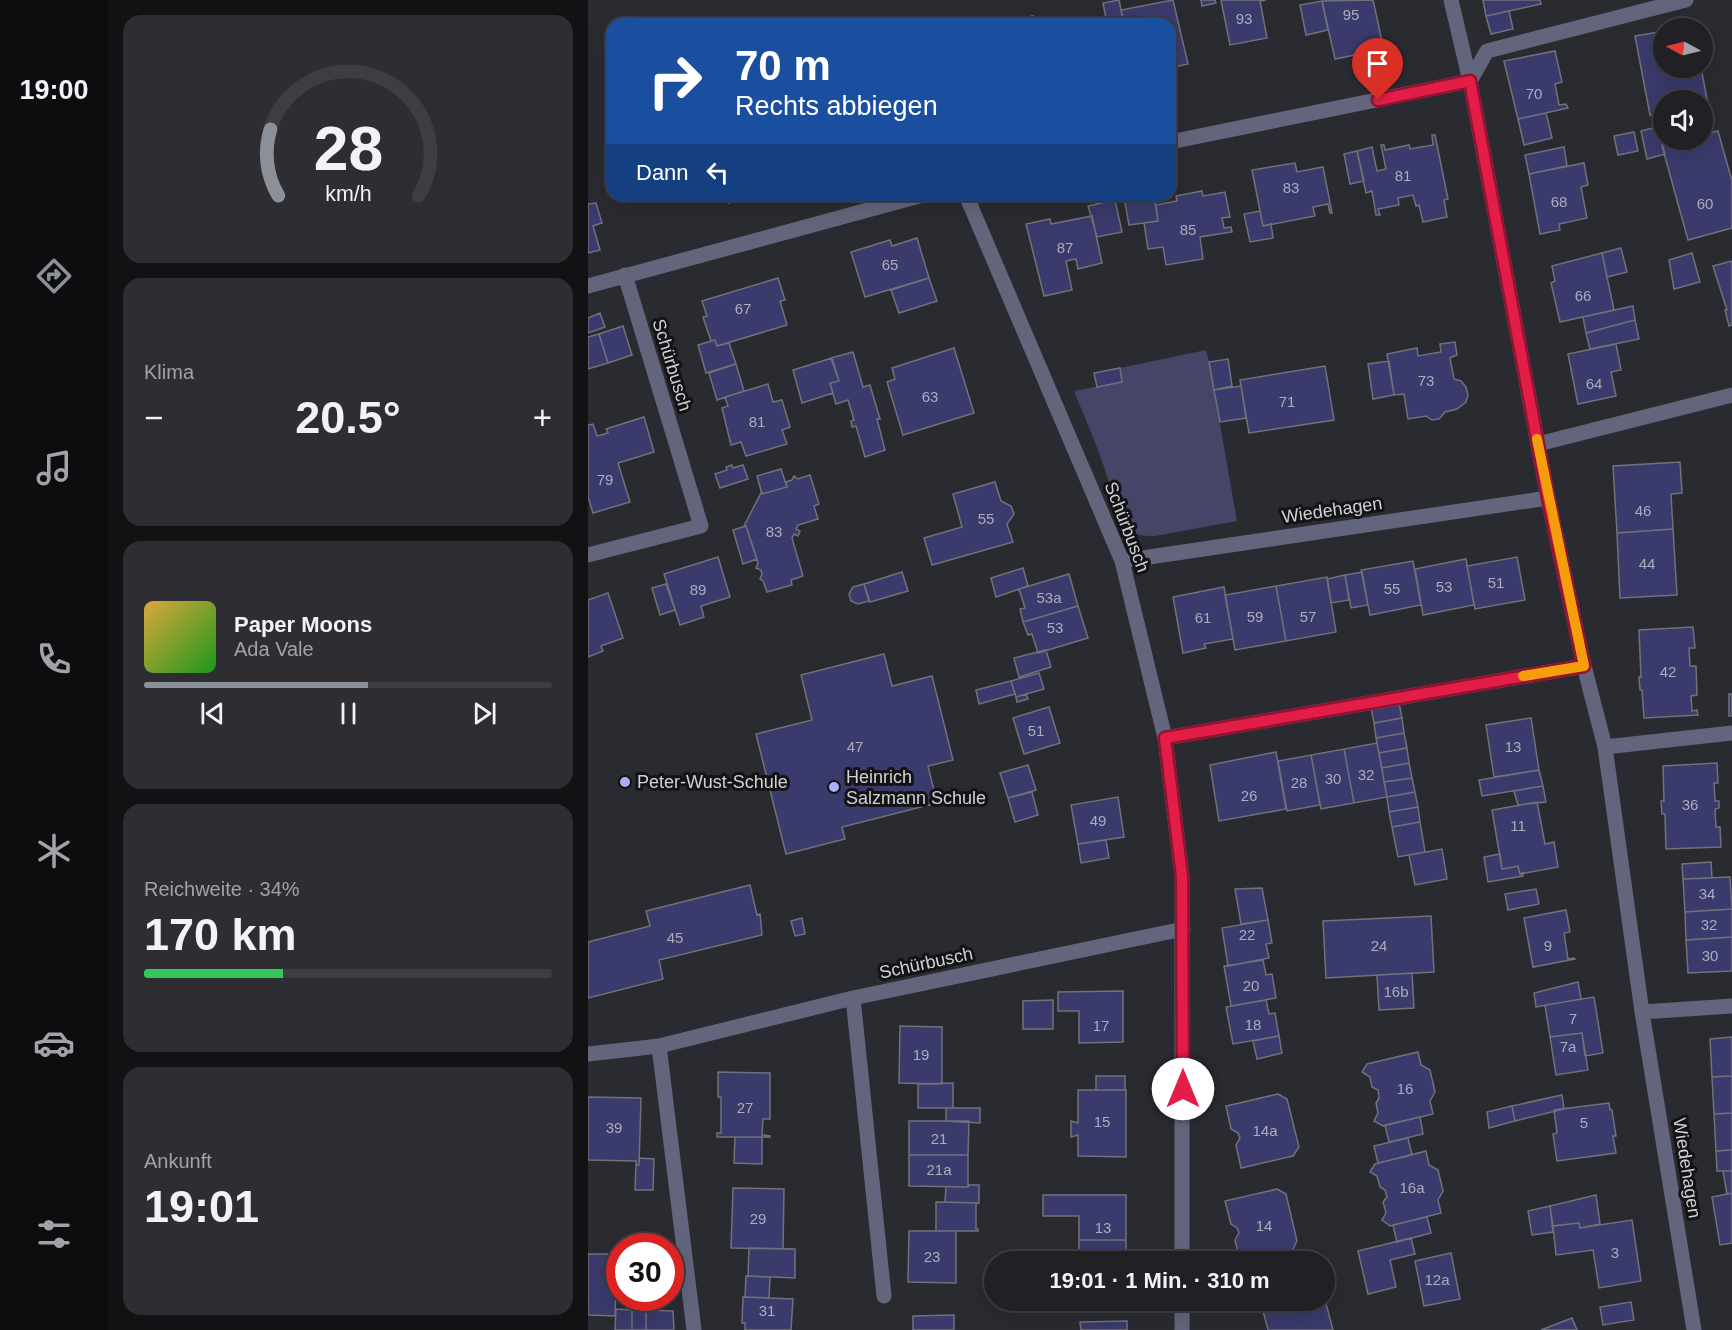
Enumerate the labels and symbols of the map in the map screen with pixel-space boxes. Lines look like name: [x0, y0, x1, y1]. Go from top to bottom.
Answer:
house number: 95: [1343, 6, 1359, 23]
house number: 93: [1236, 10, 1252, 27]
north arrow: [1653, 18, 1713, 78]
pin: [1352, 38, 1403, 100]
house number: 70: [1526, 85, 1542, 102]
house number: 81: [1395, 167, 1411, 184]
house number: 83: [1283, 179, 1299, 196]
house number: 68: [1551, 193, 1567, 210]
house number: 60: [1697, 195, 1713, 212]
house number: 85: [1180, 221, 1196, 238]
house number: 87: [1057, 239, 1073, 256]
house number: 65: [882, 256, 898, 273]
house number: 66: [1575, 287, 1591, 304]
house number: 67: [735, 300, 751, 317]
street label: Schürbusch: [649, 317, 695, 413]
house number: 73: [1418, 372, 1434, 389]
house number: 64: [1586, 375, 1602, 392]
house number: 63: [922, 388, 938, 405]
house number: 71: [1279, 393, 1295, 410]
house number: 81: [749, 413, 765, 430]
house number: 79: [597, 471, 613, 488]
street label: Schürbusch: [1101, 479, 1153, 575]
street label: Wiedehagen: [1281, 493, 1383, 527]
house number: 46: [1635, 502, 1651, 519]
house number: 55: [978, 510, 994, 527]
house number: 83: [766, 523, 782, 540]
house number: 44: [1639, 555, 1655, 572]
house number: 51: [1488, 574, 1504, 591]
house number: 53: [1436, 578, 1452, 595]
house number: 55: [1384, 580, 1400, 597]
house number: 89: [690, 581, 706, 598]
house number: 53a: [1036, 589, 1062, 606]
house number: 59: [1247, 608, 1263, 625]
house number: 57: [1300, 608, 1316, 625]
house number: 61: [1195, 609, 1211, 626]
house number: 53: [1047, 619, 1063, 636]
house number: 42: [1660, 663, 1676, 680]
house number: 51: [1028, 722, 1044, 739]
house number: 47: [847, 738, 863, 755]
house number: 13: [1505, 738, 1521, 755]
house number: 32: [1358, 766, 1374, 783]
place label: Heinrich Salzmann Schule: [846, 767, 986, 808]
house number: 30: [1325, 770, 1341, 787]
place label: Peter-Wust-Schule: [637, 772, 788, 792]
house number: 28: [1291, 774, 1307, 791]
marker: Peter-Wust-Schule: [618, 775, 632, 789]
marker: Heinrich Salzmann Schule: [827, 780, 841, 794]
house number: 26: [1241, 787, 1257, 804]
house number: 36: [1682, 796, 1698, 813]
house number: 49: [1090, 812, 1106, 829]
house number: 11: [1510, 817, 1526, 834]
house number: 34: [1699, 885, 1715, 902]
house number: 32: [1701, 916, 1717, 933]
house number: 22: [1239, 926, 1255, 943]
house number: 45: [667, 929, 683, 946]
house number: 24: [1371, 937, 1387, 954]
house number: 9: [1544, 937, 1552, 954]
street label: Schürbusch: [877, 943, 975, 983]
house number: 30: [1702, 947, 1718, 964]
house number: 20: [1243, 977, 1259, 994]
house number: 16b: [1383, 983, 1409, 1000]
house number: 7: [1569, 1010, 1577, 1027]
house number: 18: [1245, 1016, 1261, 1033]
house number: 17: [1093, 1017, 1109, 1034]
house number: 7a: [1560, 1038, 1577, 1055]
house number: 19: [913, 1046, 929, 1063]
position arrow: [1151, 1057, 1215, 1121]
house number: 16: [1397, 1080, 1413, 1097]
house number: 27: [737, 1099, 753, 1116]
house number: 15: [1094, 1113, 1110, 1130]
house number: 5: [1580, 1114, 1588, 1131]
street label: Wiedehagen: [1669, 1117, 1705, 1219]
house number: 39: [606, 1119, 622, 1136]
house number: 14a: [1252, 1122, 1278, 1139]
house number: 21: [931, 1130, 947, 1147]
house number: 21a: [926, 1161, 952, 1178]
house number: 16a: [1399, 1179, 1425, 1196]
house number: 29: [750, 1210, 766, 1227]
house number: 14: [1256, 1217, 1272, 1234]
house number: 13: [1095, 1219, 1111, 1236]
speed limit sign: 30: [606, 1233, 684, 1311]
house number: 3: [1611, 1244, 1619, 1261]
house number: 23: [924, 1248, 940, 1265]
house number: 12a: [1424, 1271, 1450, 1288]
house number: 31: [759, 1302, 775, 1319]

